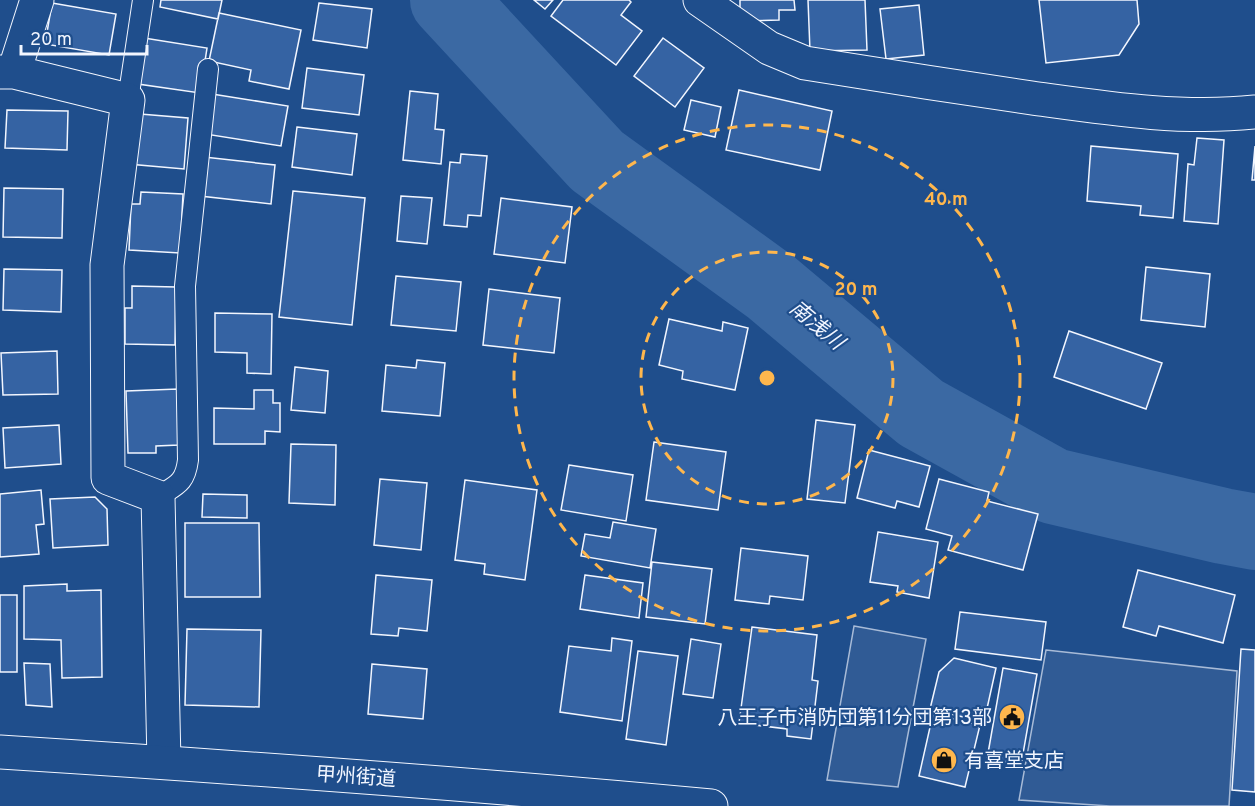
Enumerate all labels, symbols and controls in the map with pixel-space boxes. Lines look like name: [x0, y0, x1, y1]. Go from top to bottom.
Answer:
scale bar: [21, 18, 147, 56]
text: 20 m: [30, 29, 72, 52]
text: 40 m: [924, 189, 968, 212]
text: 20 m: [834, 279, 878, 302]
water label: 南浅川: [783, 296, 850, 358]
centre of rings: [757, 368, 777, 388]
public building icon: 八王子市消防団第11分団第13部: [997, 702, 1027, 732]
place label: 八王子市消防団第11分団第13部: [718, 706, 992, 732]
shop icon: 有喜堂支店: [929, 745, 959, 775]
place label: 有喜堂支店: [964, 749, 1064, 775]
street label: 甲州街道: [315, 762, 397, 794]

